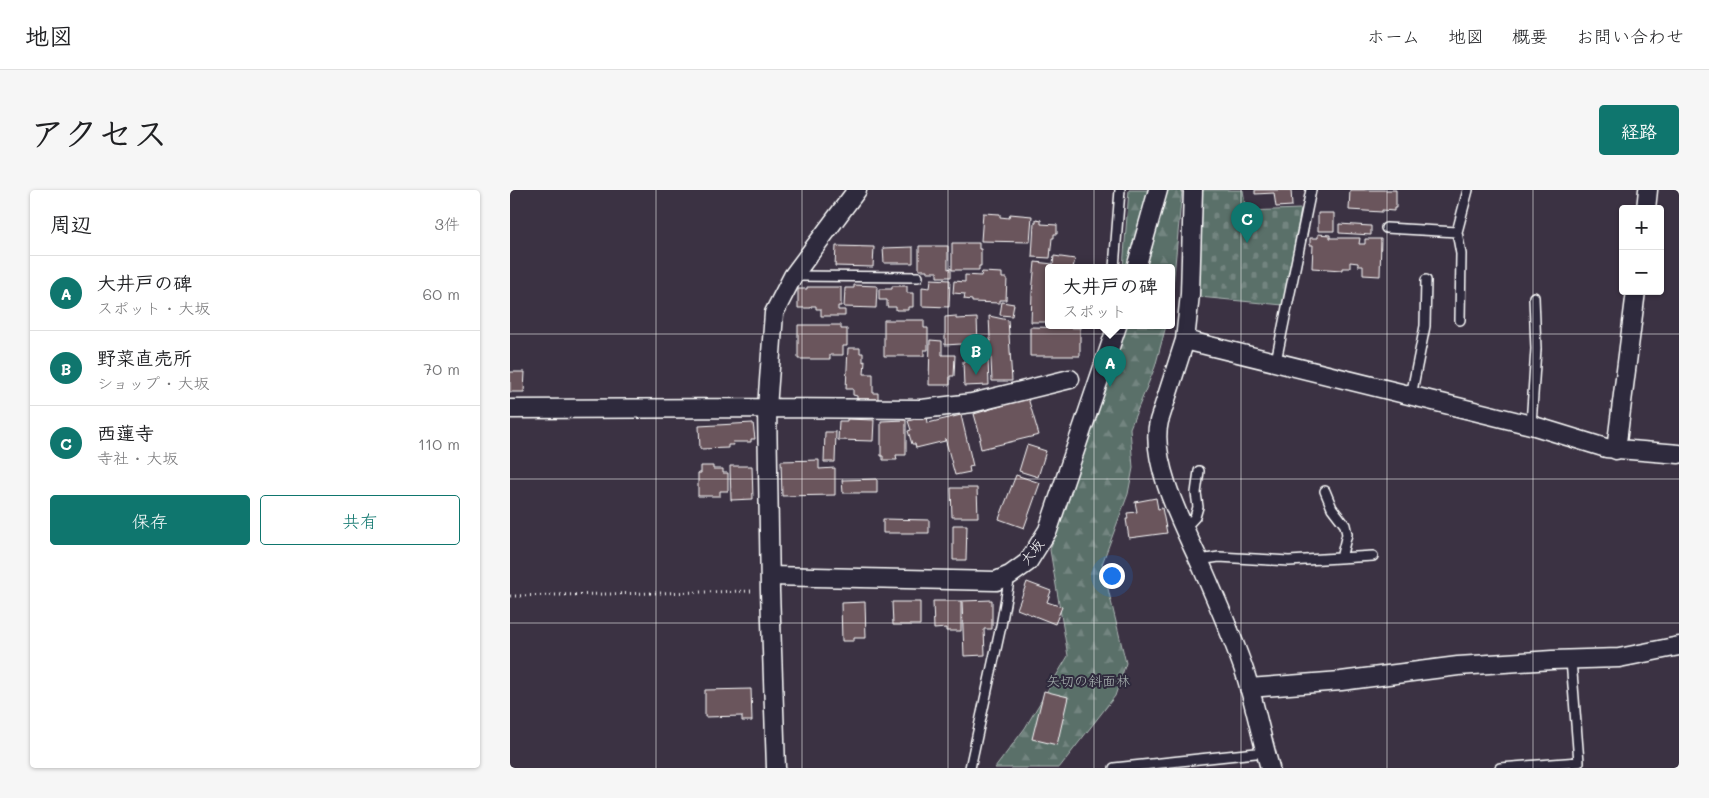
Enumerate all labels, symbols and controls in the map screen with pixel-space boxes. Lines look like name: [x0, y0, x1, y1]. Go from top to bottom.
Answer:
text: 地図: [25, 20, 73, 51]
text: ホーム: [1367, 24, 1420, 48]
text: 地図: [1448, 24, 1484, 48]
text: 概要: [1512, 24, 1548, 48]
text: お問い合わせ: [1576, 24, 1684, 48]
button: 経路: [1599, 105, 1679, 155]
text: アクセス: [30, 109, 168, 155]
pin: C: [1231, 202, 1263, 243]
map controls: [1619, 205, 1664, 295]
button: +: [1619, 205, 1664, 250]
text: 周辺: [50, 210, 92, 237]
text: 3件: [435, 213, 460, 234]
button: −: [1619, 250, 1664, 295]
popup: [1045, 264, 1175, 329]
text: 大井戸の碑: [97, 270, 192, 295]
text: 大井戸の碑: [1062, 273, 1158, 298]
text: A: [60, 283, 72, 304]
text: 60 m: [423, 283, 460, 304]
text: スポット · 大坂: [97, 297, 210, 318]
text: スポット: [1062, 300, 1127, 321]
pin: B: [960, 334, 992, 375]
text: 野菜直売所: [97, 345, 192, 370]
pin: A: [1094, 346, 1126, 387]
text: B: [61, 358, 71, 379]
text: 70 m: [423, 358, 460, 379]
text: ショップ · 大坂: [97, 372, 210, 393]
text: 西蓮寺: [97, 420, 154, 445]
text: C: [60, 433, 72, 454]
text: 110 m: [418, 433, 460, 454]
text: 寺社 · 大坂: [97, 447, 178, 468]
button: 保存: [50, 495, 250, 545]
button: 共有: [260, 495, 460, 545]
street label: 大坂: [1016, 535, 1048, 569]
your location: [1099, 563, 1125, 589]
park label: 矢切の斜面林: [1046, 671, 1130, 690]

